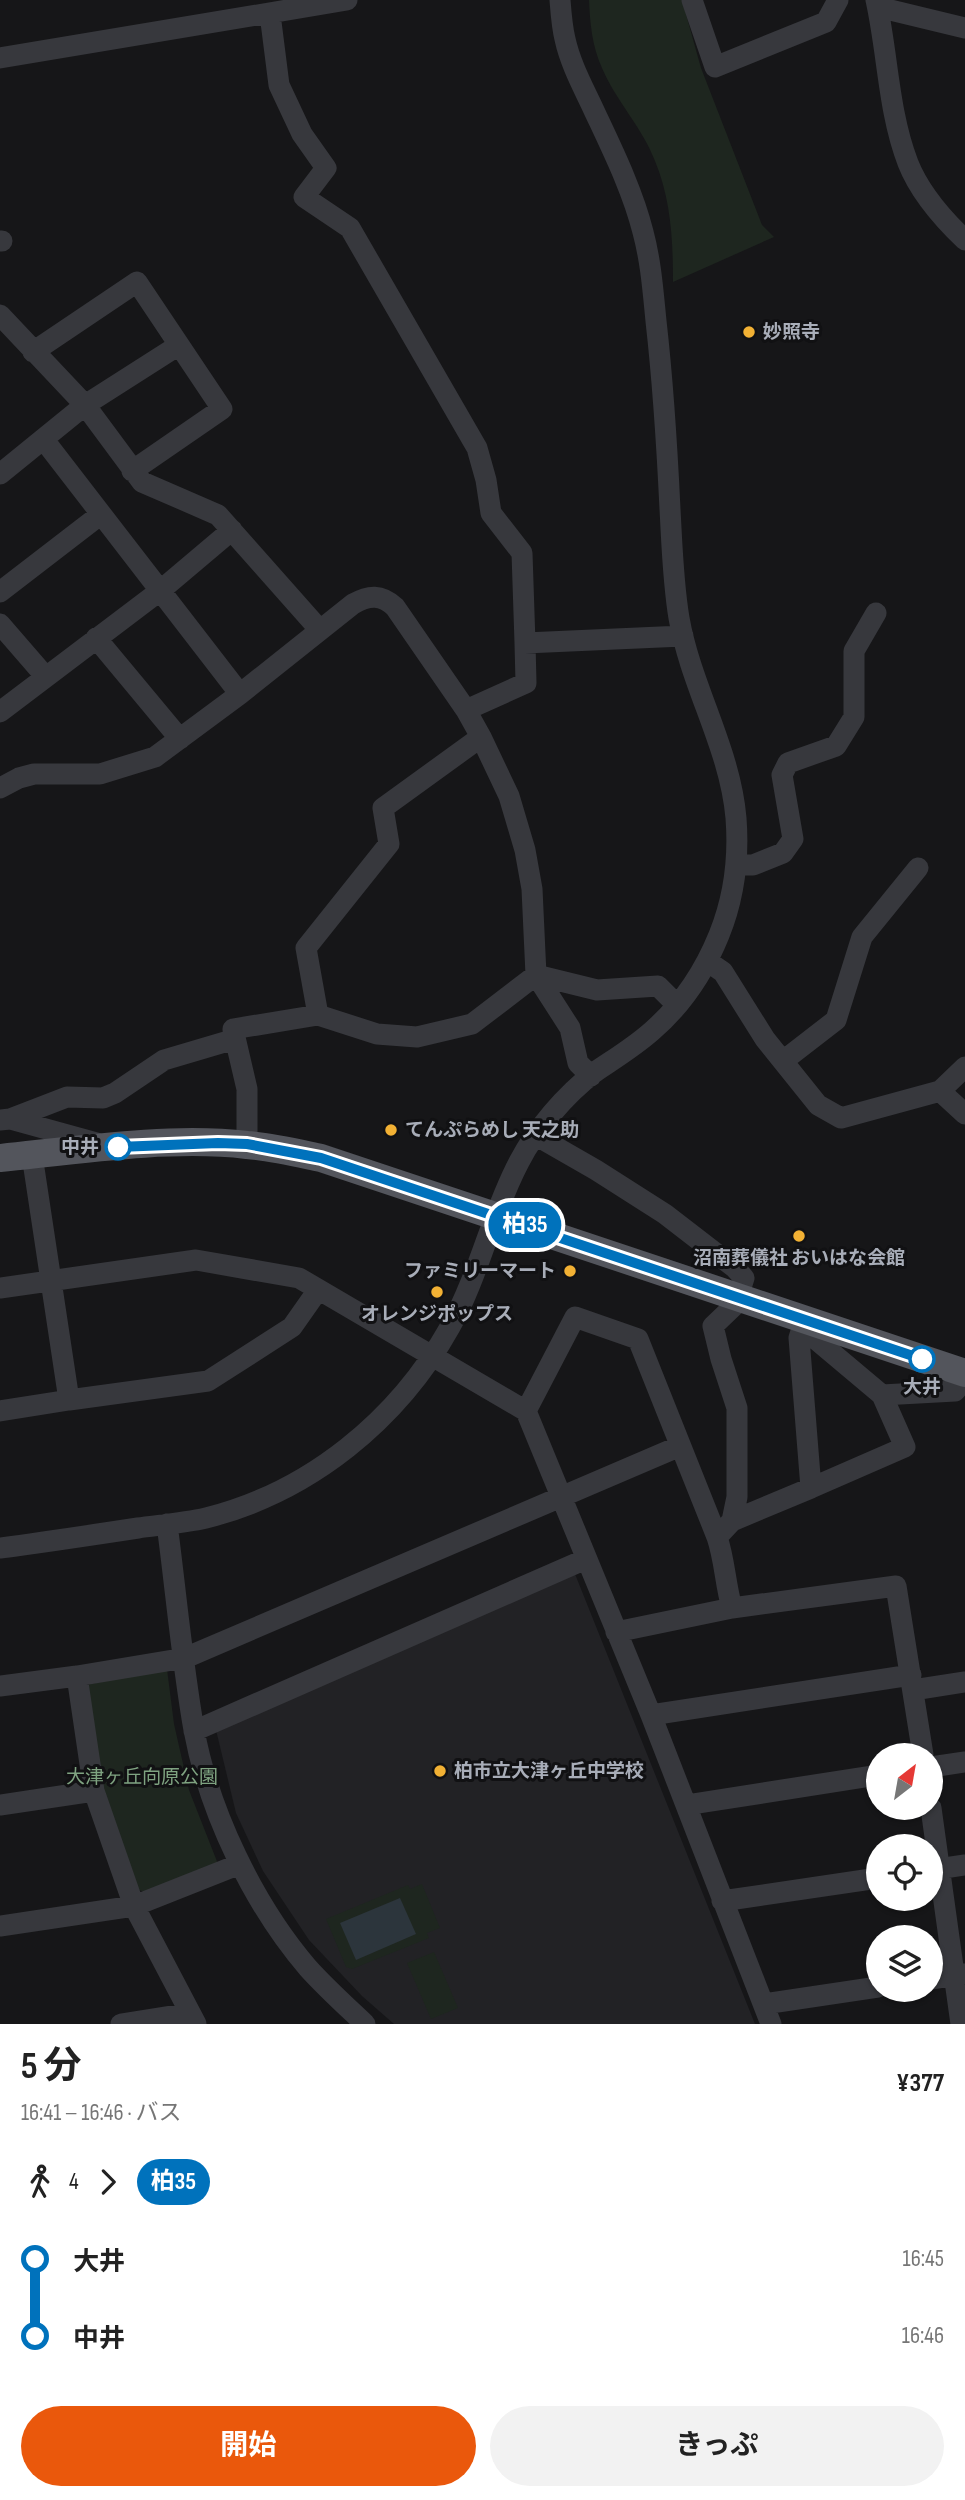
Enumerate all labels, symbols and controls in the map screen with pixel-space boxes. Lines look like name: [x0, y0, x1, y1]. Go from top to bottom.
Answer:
place label: 妙照寺: [763, 321, 820, 344]
marker: 妙照寺: [741, 324, 757, 340]
place label: てんぷらめし 天之助: [405, 1119, 579, 1142]
marker: てんぷらめし 天之助: [383, 1122, 399, 1138]
marker: 中井: [105, 1134, 131, 1160]
place label: 中井: [61, 1136, 99, 1159]
line badge: 柏35: [485, 1202, 565, 1248]
text: 柏35: [502, 1210, 548, 1239]
marker: 沼南葬儀社 おいはな会館: [791, 1228, 807, 1244]
place label: 沼南葬儀社 おいはな会館: [693, 1247, 905, 1270]
place label: ファミリーマート: [404, 1260, 556, 1283]
marker: ファミリーマート: [562, 1263, 578, 1279]
marker: オレンジポップス: [429, 1284, 445, 1300]
place label: オレンジポップス: [361, 1303, 513, 1326]
marker: 大井: [909, 1346, 935, 1372]
place label: 大井: [903, 1376, 941, 1399]
north arrow: [866, 1743, 943, 1820]
map controls: [866, 1743, 943, 2002]
place label: 柏市立大津ヶ丘中学校: [454, 1760, 644, 1783]
marker: 柏市立大津ヶ丘中学校: [432, 1763, 448, 1779]
park label: 大津ヶ丘向原公園: [66, 1766, 218, 1789]
button: locate: [866, 1834, 943, 1911]
button: layers: [866, 1925, 943, 2002]
text: 5 分: [21, 2044, 82, 2089]
text: ¥377: [896, 2068, 944, 2099]
text: 16:41 – 16:46 · バス: [21, 2099, 181, 2127]
icon: walk: [21, 2163, 59, 2201]
icon: forward: [89, 2163, 127, 2201]
text: 柏35: [151, 2167, 196, 2196]
text: 4: [69, 2168, 79, 2196]
text: 16:45: [903, 2245, 944, 2273]
text: 大井: [73, 2247, 125, 2278]
text: 16:46: [902, 2322, 944, 2350]
text: 中井: [73, 2324, 125, 2355]
button: 開始: [21, 2406, 476, 2486]
button: きっぷ: [490, 2406, 944, 2486]

